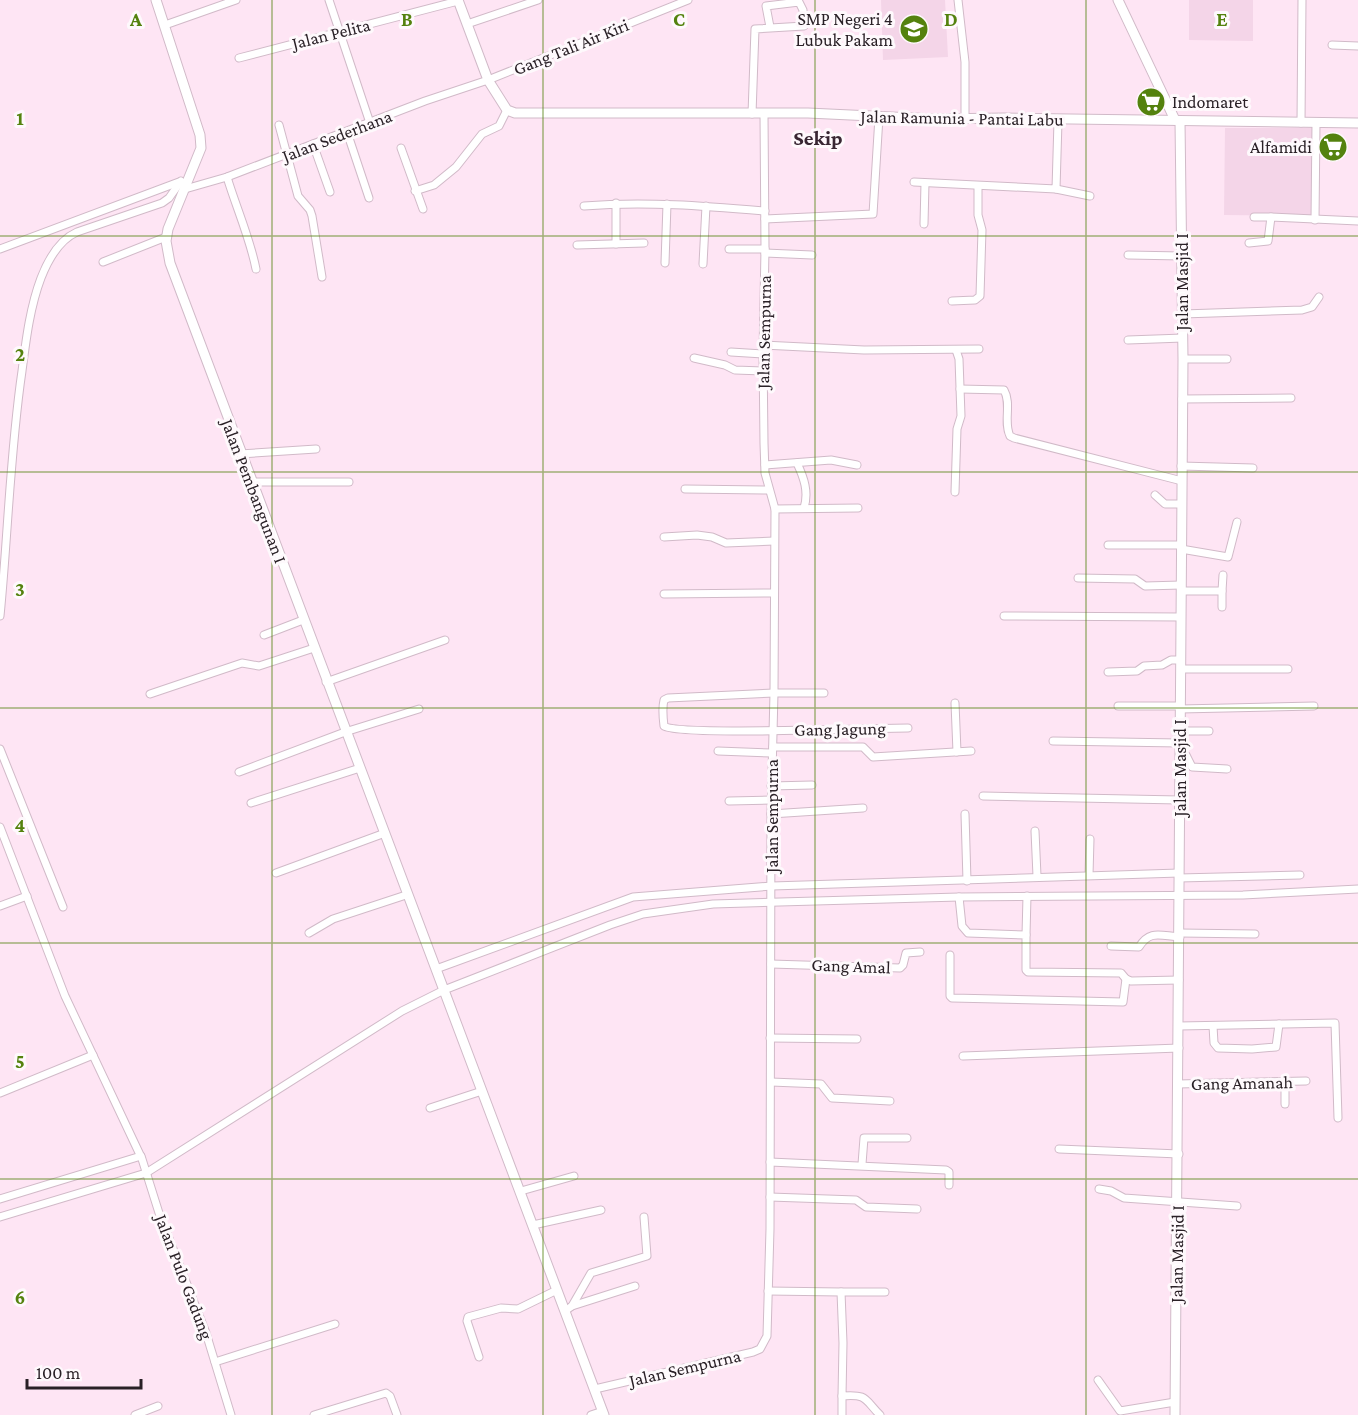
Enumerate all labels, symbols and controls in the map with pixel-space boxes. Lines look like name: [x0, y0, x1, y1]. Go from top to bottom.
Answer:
text: A: [129, 8, 143, 30]
text: B: [401, 8, 413, 30]
text: C: [673, 8, 685, 30]
text: D: [944, 8, 958, 30]
text: E: [1216, 8, 1228, 30]
place label: SMP Negeri 4 Lubuk Pakam: [795, 9, 894, 50]
school or university icon: SMP Negeri 4 Lubuk Pakam: [898, 13, 930, 45]
street label: Jalan Pelita: [288, 15, 372, 54]
street label: Gang Tali Air Kiri: [510, 15, 632, 79]
supermarket icon: Indomaret: [1135, 86, 1167, 118]
place label: Indomaret: [1172, 92, 1249, 112]
street label: Jalan Sederhana: [278, 106, 395, 167]
street label: Jalan Ramunia - Pantai Labu: [858, 106, 1064, 130]
text: 1: [16, 107, 24, 129]
district label: Sekip: [793, 126, 843, 150]
supermarket icon: Alfamidi: [1317, 131, 1349, 163]
place label: Alfamidi: [1250, 137, 1312, 157]
street label: Jalan Masjid I: [1172, 233, 1193, 333]
street label: Jalan Sempurna: [753, 275, 775, 391]
text: 2: [15, 343, 25, 365]
street label: Jalan Pembangunan I: [217, 414, 291, 566]
text: 3: [15, 578, 25, 600]
street label: Gang Jagung: [794, 718, 886, 740]
street label: Jalan Masjid I: [1170, 719, 1191, 819]
street label: Jalan Sempurna: [762, 759, 782, 875]
text: 4: [15, 814, 26, 836]
street label: Gang Amal: [811, 955, 891, 977]
text: 5: [15, 1050, 25, 1072]
street label: Gang Amanah: [1191, 1072, 1294, 1094]
street label: Jalan Masjid I: [1166, 1205, 1189, 1305]
street label: Jalan Pulo Gadung: [150, 1210, 217, 1343]
text: 6: [15, 1286, 25, 1308]
street label: Jalan Sempurna: [625, 1345, 743, 1391]
scale bar: [27, 1352, 141, 1390]
text: 100 m: [36, 1363, 81, 1383]

